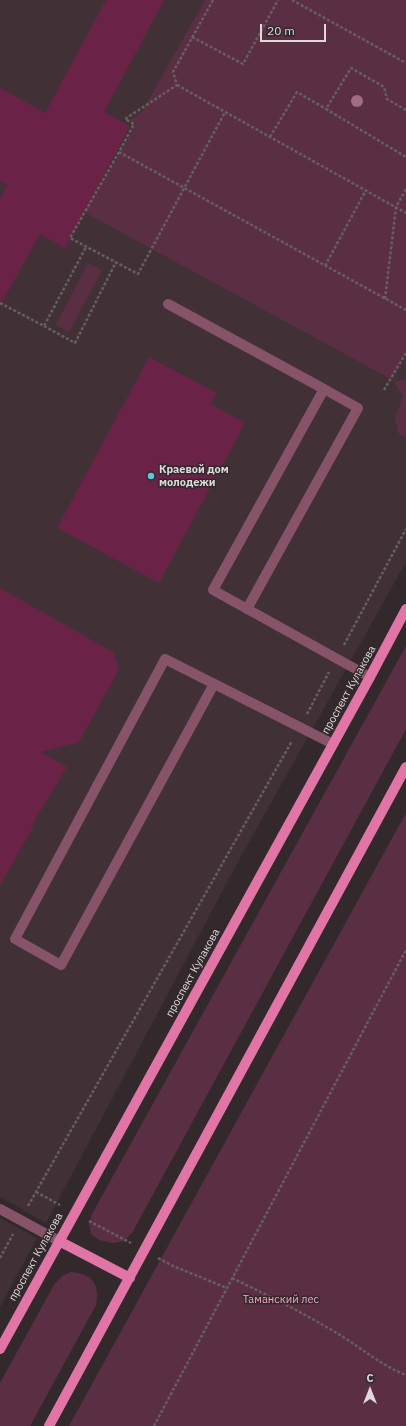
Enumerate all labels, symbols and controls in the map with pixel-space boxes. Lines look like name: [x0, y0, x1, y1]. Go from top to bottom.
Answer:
scale bar: [262, 16, 328, 42]
text: 20 m: [267, 23, 295, 38]
place label: Краевой дом молодежи: [159, 463, 229, 489]
marker: Краевой дом молодежи: [146, 471, 156, 481]
street label: проспект Кулакова: [319, 644, 379, 736]
street label: проспект Кулакова: [163, 927, 223, 1019]
street label: проспект Кулакова: [6, 1211, 66, 1303]
park label: Таманский лес: [243, 1293, 319, 1307]
north arrow: [350, 1370, 390, 1410]
text: С: [366, 1371, 374, 1385]

